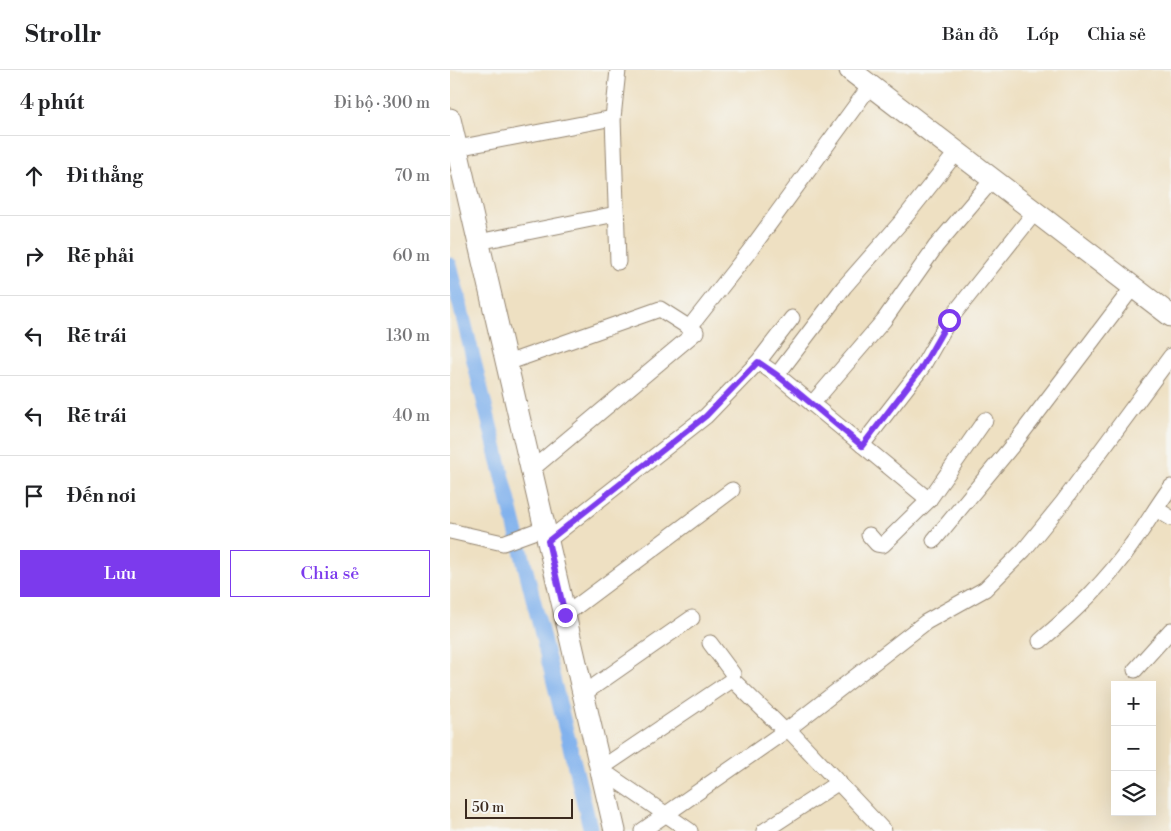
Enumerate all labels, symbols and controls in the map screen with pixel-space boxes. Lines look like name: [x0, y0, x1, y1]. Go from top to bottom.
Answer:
text: Strollr: [25, 20, 101, 50]
text: Bản đồ: [942, 23, 999, 46]
text: Lớp: [1027, 23, 1059, 46]
text: Chia sẻ: [1087, 23, 1146, 46]
text: 4 phút: [20, 90, 84, 116]
text: Đi bộ · 300 m: [334, 93, 430, 113]
icon: ahead: [20, 162, 48, 190]
text: Đi thẳng: [67, 164, 143, 188]
text: 70 m: [394, 166, 430, 186]
icon: right: [20, 242, 48, 270]
text: Rẽ phải: [67, 244, 134, 268]
text: 60 m: [392, 246, 430, 266]
route start: [938, 309, 961, 332]
icon: left: [20, 322, 48, 350]
text: Rẽ trái: [67, 324, 127, 348]
text: 130 m: [386, 326, 430, 346]
icon: left: [20, 402, 48, 430]
text: Rẽ trái: [67, 404, 127, 428]
text: 40 m: [393, 406, 430, 426]
icon: arrive: [20, 482, 48, 510]
text: Đến nơi: [67, 484, 136, 508]
button: Lưu: [20, 550, 220, 597]
button: Chia sẻ: [230, 550, 430, 597]
route end: [554, 604, 577, 627]
map controls: [1111, 681, 1156, 816]
button: +: [1111, 681, 1156, 726]
button: −: [1111, 726, 1156, 771]
button: layers: [1111, 771, 1156, 816]
scale bar: [465, 796, 572, 819]
text: 50 m: [472, 799, 504, 817]

